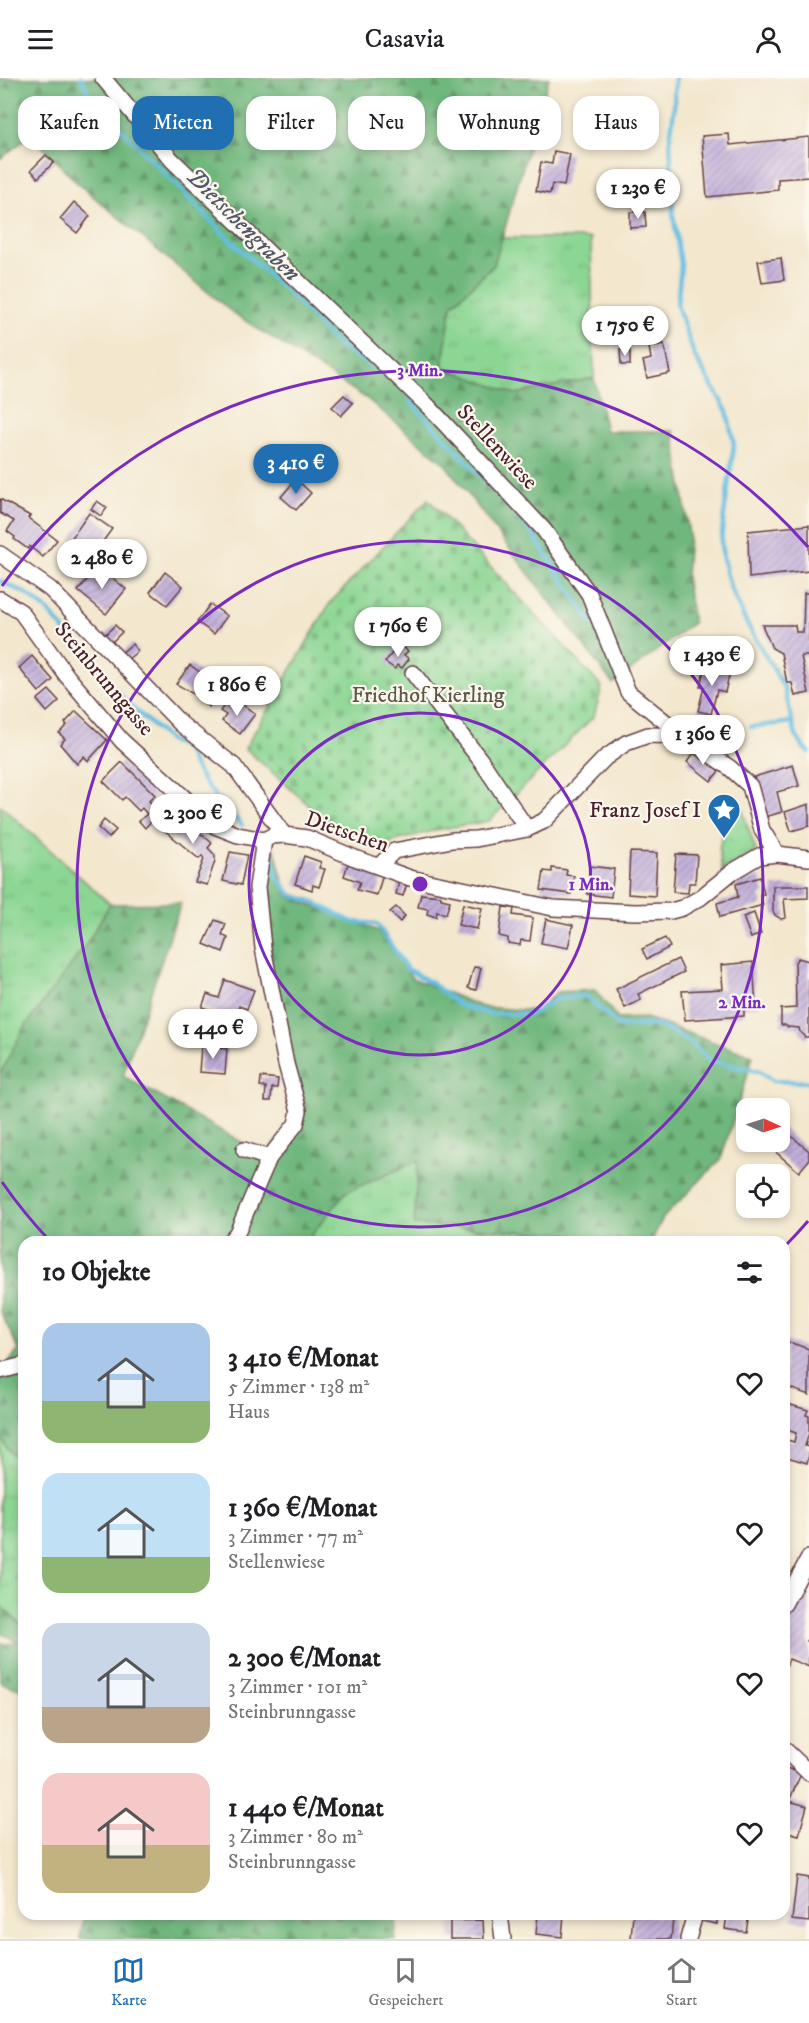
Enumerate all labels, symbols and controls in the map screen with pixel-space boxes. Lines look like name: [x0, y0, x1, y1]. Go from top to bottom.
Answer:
text: Casavia: [364, 22, 445, 56]
icon: menu: [24, 23, 57, 56]
icon: person: [752, 23, 785, 56]
chip: Kaufen: [18, 96, 120, 150]
chip: Mieten: [132, 96, 234, 150]
chip: Filter: [246, 96, 336, 150]
chip: Neu: [348, 96, 425, 150]
chip: Wohnung: [437, 96, 561, 150]
chip: Haus: [573, 96, 659, 150]
water label: Dietschengraben: [180, 162, 306, 288]
pin: 1 230 €: [583, 169, 693, 220]
text: 1 230 €: [610, 176, 666, 201]
pin: 1 750 €: [570, 306, 680, 357]
text: 1 750 €: [596, 313, 654, 338]
text: 3 Min.: [397, 360, 443, 382]
street label: Stellenwiese: [451, 399, 543, 495]
pin: 3 410 €: [241, 444, 351, 495]
text: 3 410 €: [267, 451, 325, 476]
pin: 2 480 €: [47, 539, 157, 590]
text: 2 480 €: [71, 546, 133, 571]
pin: 1 760 €: [343, 607, 453, 658]
text: 1 760 €: [368, 614, 428, 639]
street label: Steinbrunngasse: [48, 616, 160, 742]
pin: 1 430 €: [657, 636, 767, 687]
text: 1 430 €: [683, 643, 741, 668]
pin: 1 860 €: [182, 666, 292, 717]
text: 1 860 €: [208, 673, 266, 698]
park label: Friedhof Kierling: [352, 682, 505, 709]
pin: 1 360 €: [648, 715, 758, 766]
text: 1 360 €: [675, 722, 731, 747]
place icon: Franz Josef I: [706, 792, 742, 839]
pin: 2 300 €: [138, 794, 248, 845]
place label: Franz Josef I: [589, 797, 701, 824]
text: 2 300 €: [163, 801, 223, 826]
street label: Dietschen: [301, 805, 393, 859]
centre of rings: [410, 874, 430, 894]
text: 1 Min.: [568, 874, 614, 896]
text: 2 Min.: [718, 992, 766, 1014]
pin: 1 440 €: [158, 1009, 268, 1060]
text: 1 440 €: [182, 1016, 244, 1041]
north arrow: [736, 1098, 790, 1152]
map controls: [736, 1098, 790, 1218]
button: locate: [736, 1164, 790, 1218]
text: 10 Objekte: [42, 1256, 151, 1289]
icon: filters: [733, 1256, 766, 1289]
text: 3 410 €/Monat: [228, 1342, 379, 1375]
icon: home: [90, 1347, 162, 1419]
icon: heart: [733, 1367, 766, 1400]
text: 5 Zimmer · 138 m²: [228, 1375, 369, 1400]
text: Haus: [228, 1400, 270, 1425]
text: 1 360 €/Monat: [228, 1492, 377, 1525]
icon: home: [90, 1497, 162, 1569]
icon: heart: [733, 1517, 766, 1550]
text: 3 Zimmer · 77 m²: [228, 1525, 363, 1550]
text: Stellenwiese: [228, 1550, 325, 1575]
text: 2 300 €/Monat: [228, 1642, 381, 1675]
icon: home: [90, 1647, 162, 1719]
icon: heart: [733, 1667, 766, 1700]
text: 3 Zimmer · 101 m²: [228, 1675, 367, 1700]
text: Steinbrunngasse: [228, 1700, 356, 1725]
text: 1 440 €/Monat: [228, 1792, 384, 1825]
icon: home: [90, 1797, 162, 1869]
icon: heart: [733, 1817, 766, 1850]
text: 3 Zimmer · 80 m²: [228, 1825, 363, 1850]
text: Steinbrunngasse: [228, 1850, 356, 1875]
tab: Karte: [111, 1954, 147, 2010]
tab: Gespeichert: [368, 1954, 443, 2010]
tab: Start: [665, 1954, 698, 2010]

